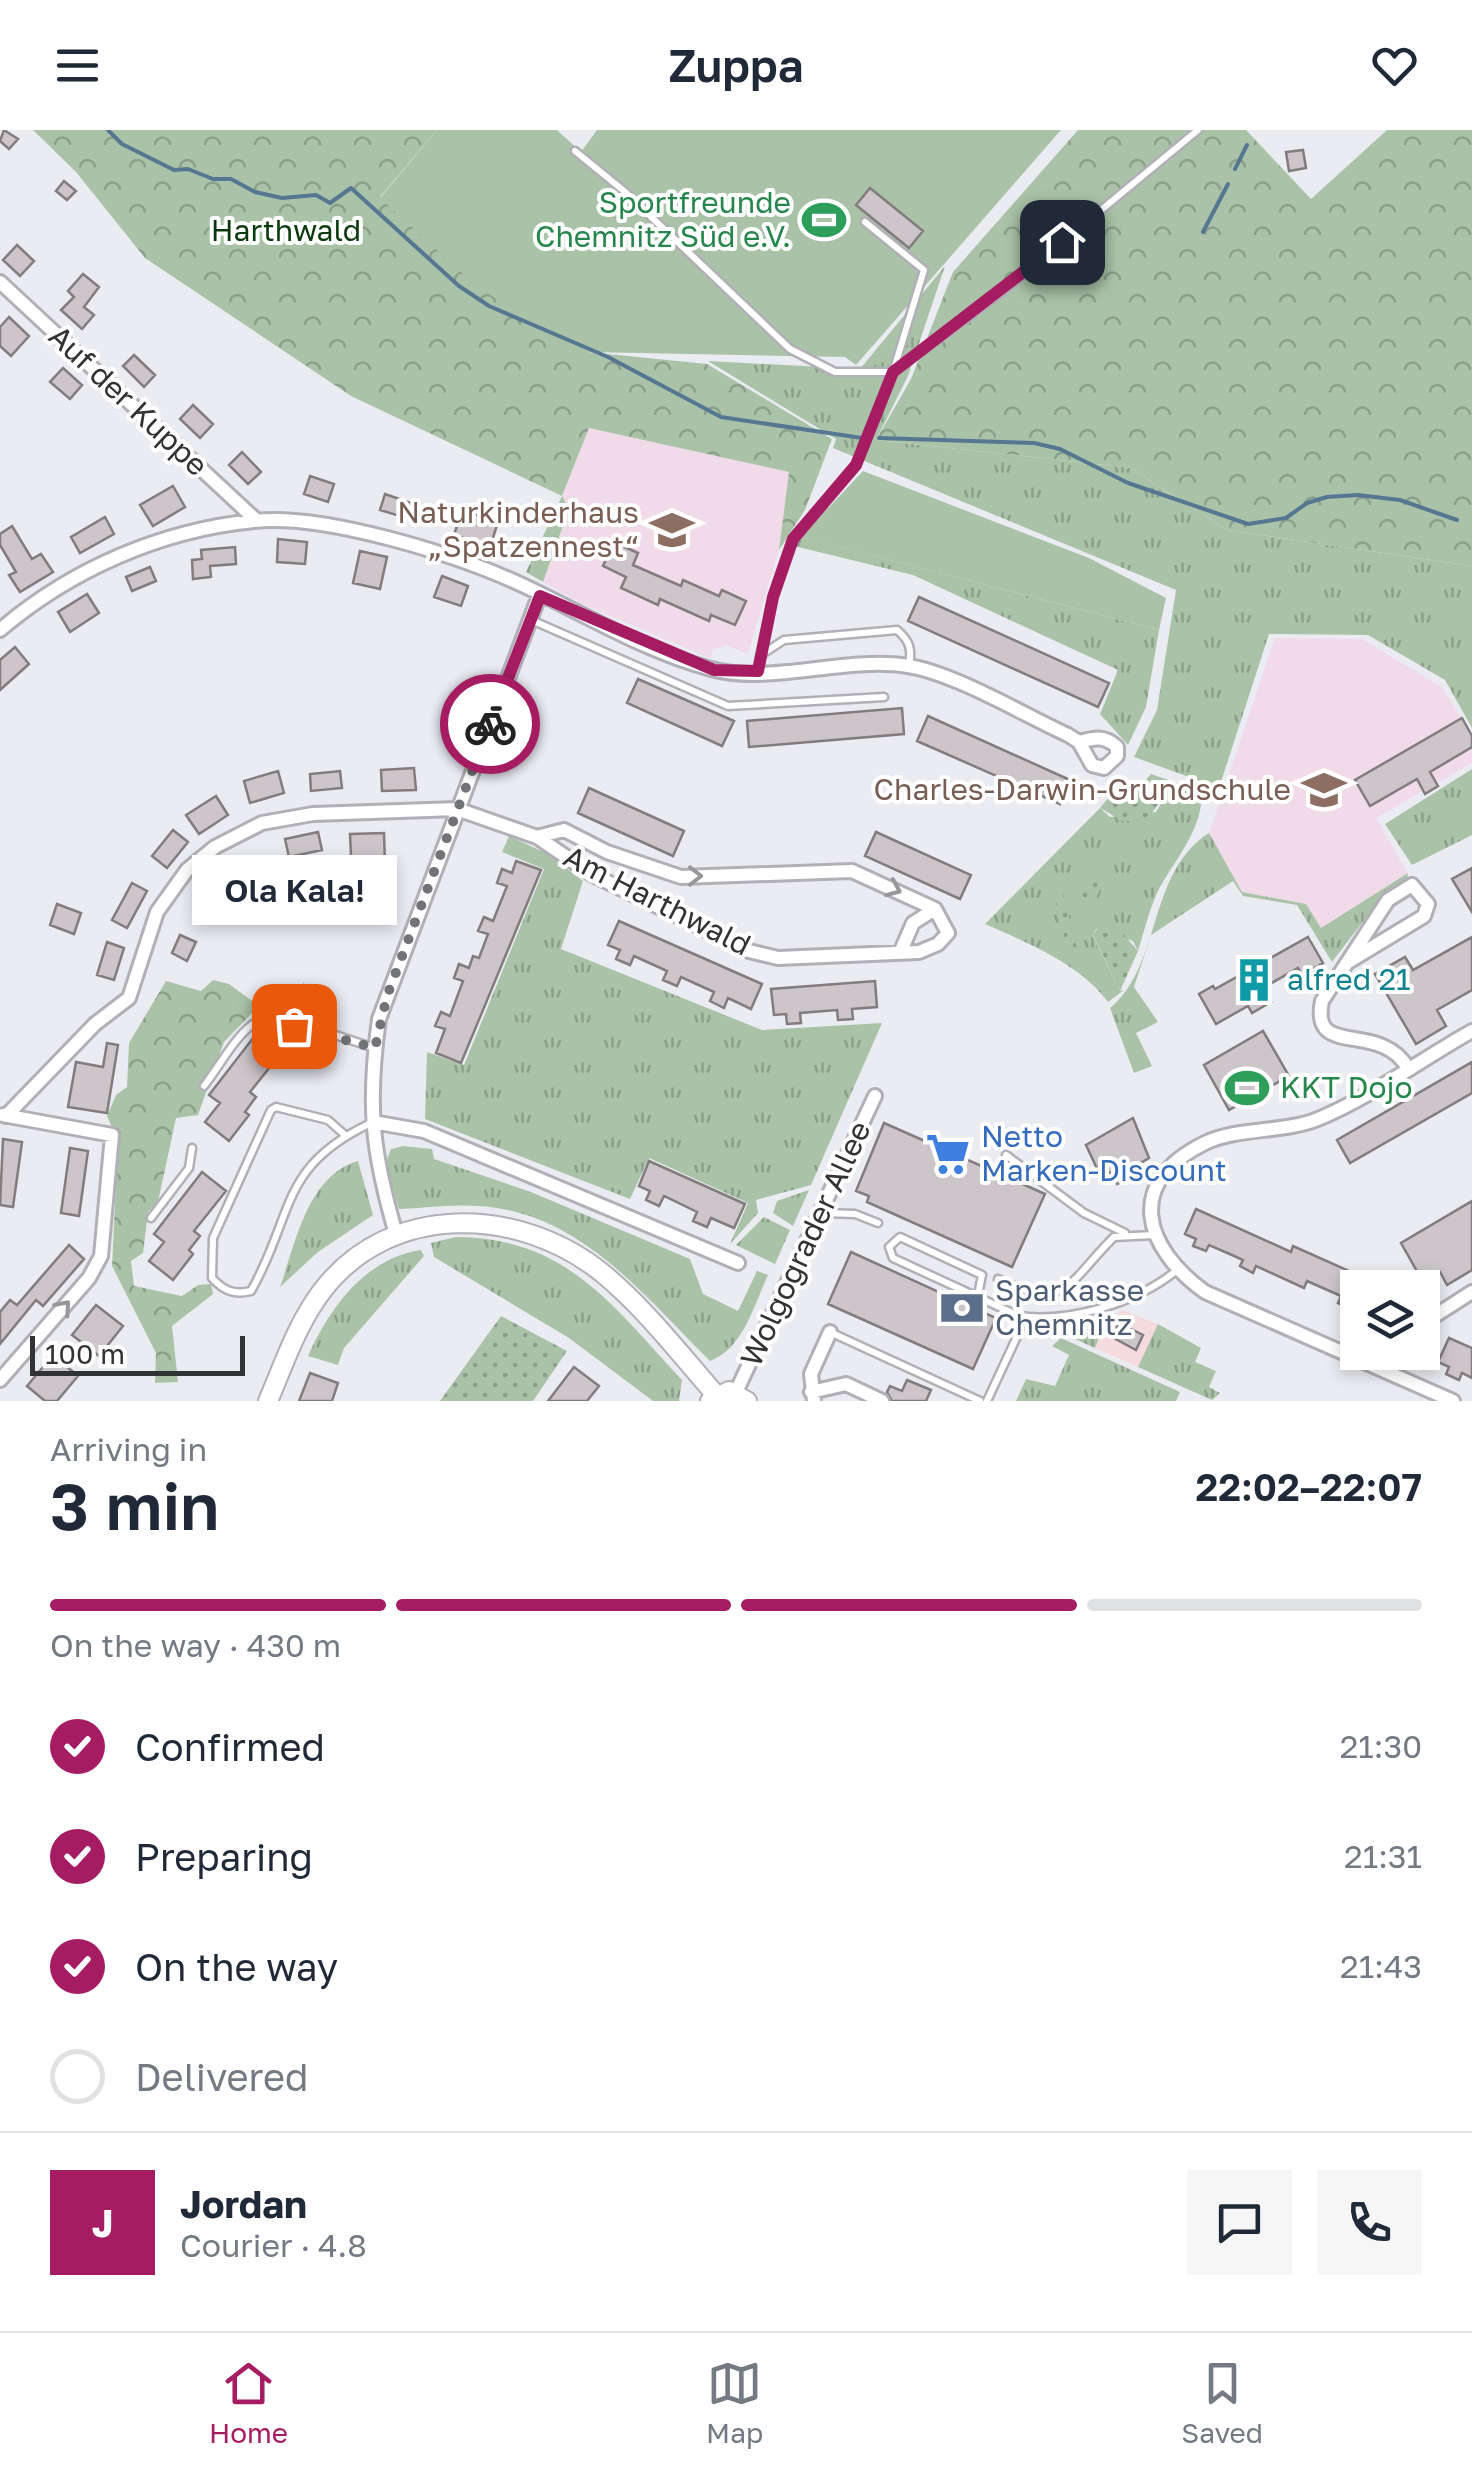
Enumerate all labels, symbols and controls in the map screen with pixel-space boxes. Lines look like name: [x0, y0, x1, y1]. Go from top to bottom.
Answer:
icon: menu: [50, 38, 105, 93]
text: Zuppa: [668, 38, 804, 92]
icon: heart: [1367, 38, 1422, 93]
place label: Sportfreunde Chemnitz Süd e.V.: [535, 184, 791, 254]
sports icon: Sportfreunde Chemnitz Süd e.V.: [800, 196, 848, 244]
pin: [1020, 200, 1105, 285]
park label: Harthwald: [211, 212, 361, 248]
icon: home: [1035, 215, 1090, 270]
street label: Auf der Kuppe: [42, 318, 215, 483]
place label: Naturkinderhaus „Spatzennest“: [397, 494, 639, 564]
school or university icon: Naturkinderhaus „Spatzennest“: [648, 506, 696, 554]
courier: [440, 674, 540, 774]
icon: bike: [463, 697, 518, 752]
school or university icon: Charles-Darwin-Grundschule: [1300, 766, 1348, 814]
place label: Charles-Darwin-Grundschule: [874, 771, 1291, 807]
street label: Am Harthwald: [558, 838, 757, 963]
callout: Ola Kala!: [192, 856, 396, 926]
one-way arrow: [687, 865, 703, 886]
text: Ola Kala!: [224, 871, 365, 909]
one-way arrow: [884, 877, 902, 897]
building icon: alfred 21: [1230, 956, 1278, 1004]
place label: alfred 21: [1287, 961, 1411, 997]
pin: [252, 984, 337, 1069]
icon: bag: [267, 999, 322, 1054]
sports icon: KKT Dojo: [1223, 1064, 1271, 1112]
place label: KKT Dojo: [1280, 1069, 1413, 1105]
street label: Wolgograder Allee: [732, 1115, 878, 1372]
place label: Netto Marken-Discount: [981, 1118, 1227, 1188]
supermarket icon: Netto Marken-Discount: [924, 1130, 972, 1178]
map controls: [1340, 1270, 1440, 1370]
button: layers: [1340, 1270, 1440, 1370]
place label: Sparkasse Chemnitz: [995, 1272, 1144, 1342]
bank icon: Sparkasse Chemnitz: [938, 1284, 986, 1332]
one-way arrow: [52, 1300, 70, 1318]
scale bar: [30, 1331, 245, 1376]
text: 100 m: [45, 1337, 125, 1370]
text: Arriving in: [50, 1430, 207, 1468]
text: 22:02–22:07: [1195, 1464, 1422, 1509]
text: 3 min: [50, 1466, 219, 1544]
text: On the way · 430 m: [50, 1626, 341, 1664]
icon: check: [50, 1719, 105, 1774]
text: Confirmed: [135, 1724, 325, 1769]
text: 21:30: [1340, 1727, 1422, 1765]
icon: check: [50, 1829, 105, 1884]
text: Preparing: [135, 1834, 313, 1879]
text: 21:31: [1344, 1837, 1422, 1875]
icon: check: [50, 1939, 105, 1994]
text: On the way: [135, 1944, 338, 1989]
text: 21:43: [1340, 1947, 1422, 1985]
text: Delivered: [135, 2054, 308, 2099]
button: chat: [1187, 2170, 1292, 2275]
button: phone: [1317, 2170, 1422, 2275]
text: Jordan: [180, 2181, 307, 2226]
text: J: [92, 2200, 113, 2245]
text: Courier · 4.8: [180, 2226, 367, 2264]
tab: Home: [209, 2356, 288, 2449]
tab: Map: [706, 2356, 763, 2449]
tab: Saved: [1181, 2356, 1263, 2449]

